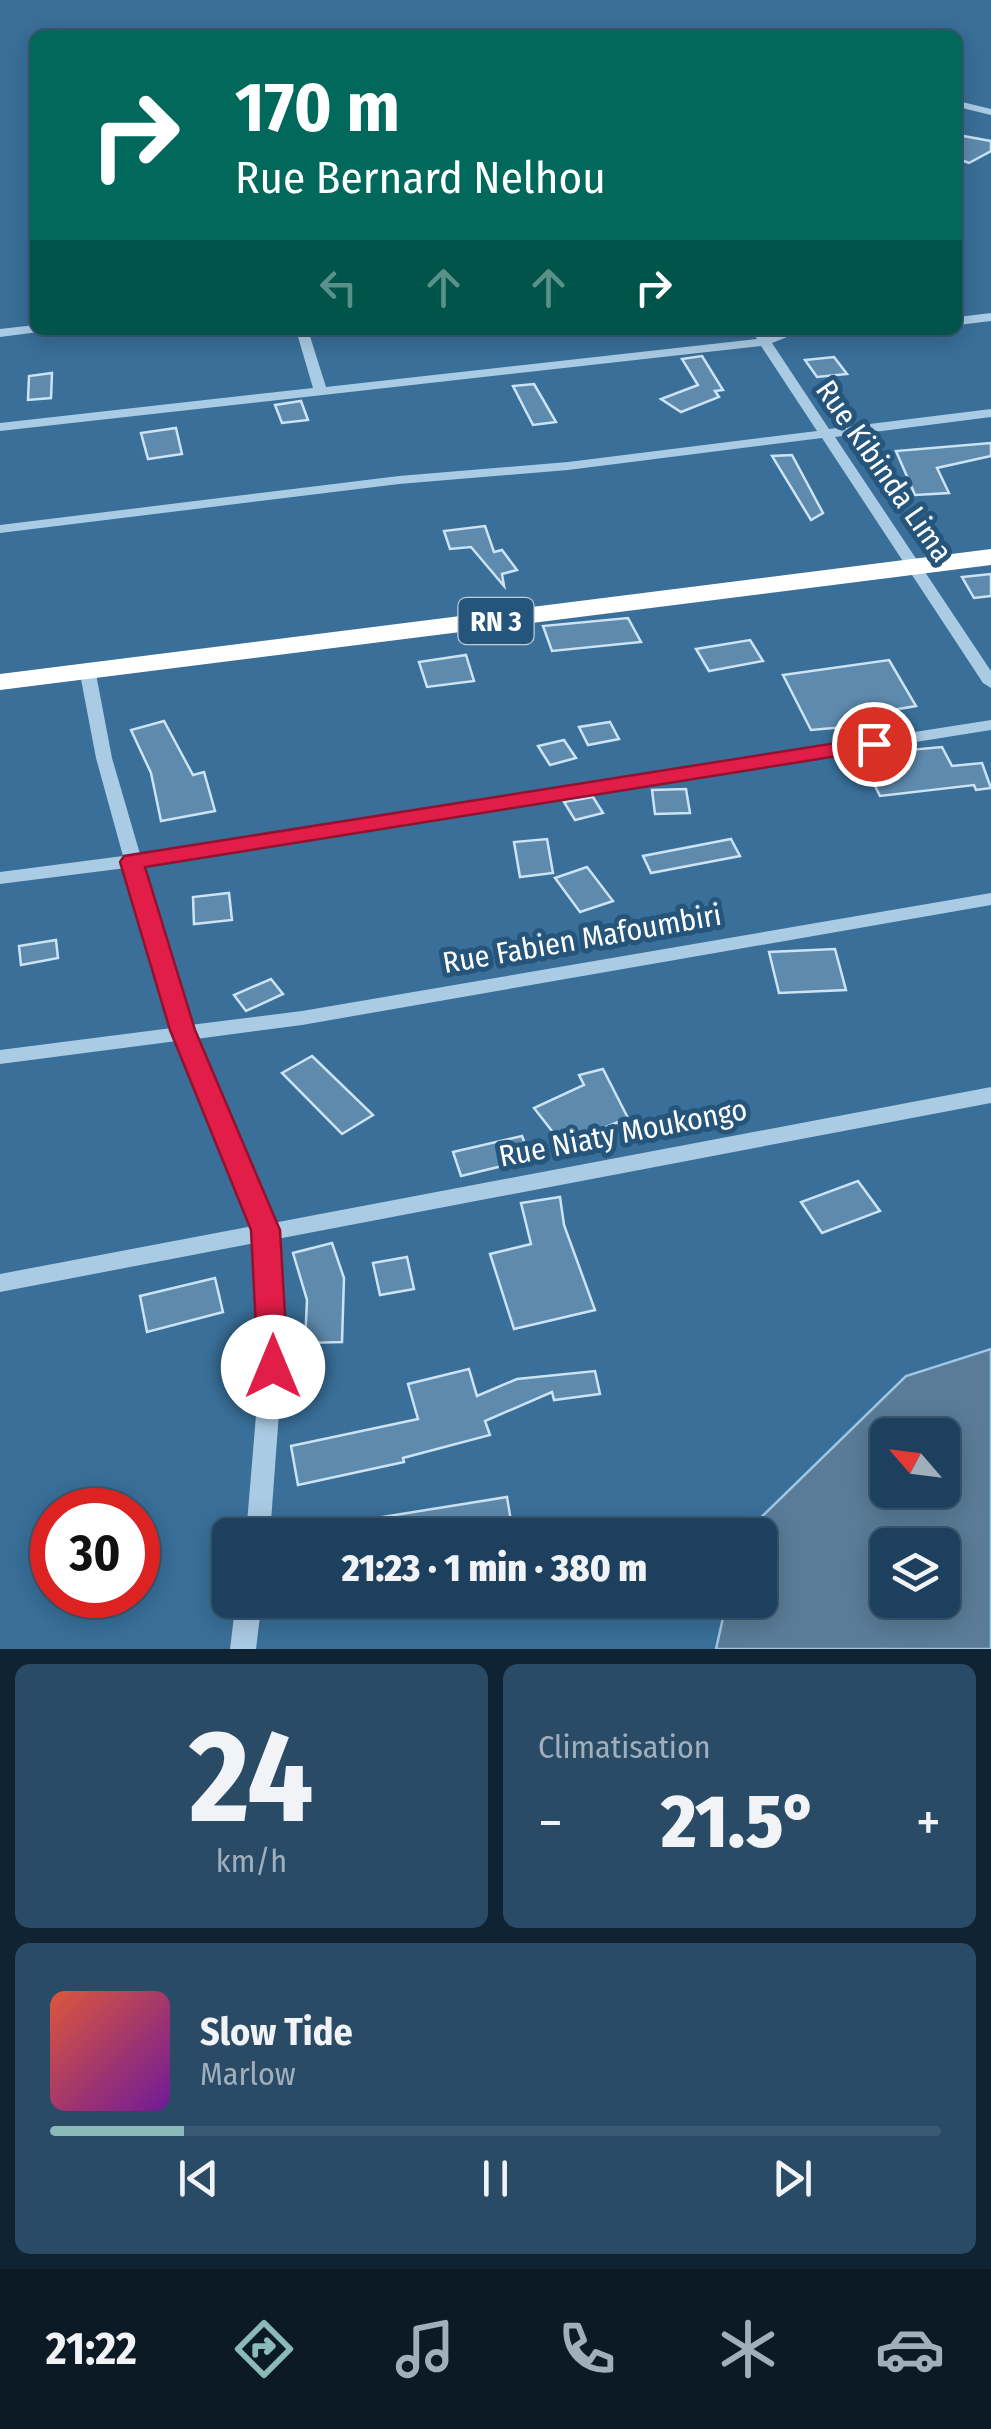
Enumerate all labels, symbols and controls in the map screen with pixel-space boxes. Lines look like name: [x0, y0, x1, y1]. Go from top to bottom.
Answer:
text: 170 m: [235, 66, 400, 150]
icon: right: [70, 70, 200, 200]
text: Rue Bernard Nelhou: [235, 151, 606, 205]
icon: left: [311, 260, 366, 315]
icon: ahead: [416, 260, 471, 315]
icon: ahead: [521, 260, 576, 315]
icon: right: [626, 260, 681, 315]
street label: Rue Kibinda Lima: [808, 373, 960, 569]
road number: RN 3: [458, 598, 534, 644]
pin: [832, 702, 917, 787]
icon: arrive: [847, 717, 902, 772]
street label: Rue Fabien Mafoumbiri: [440, 897, 724, 981]
street label: Rue Niaty Moukongo: [496, 1091, 750, 1175]
position arrow: [221, 1315, 325, 1419]
north arrow: [870, 1418, 960, 1508]
map controls: [870, 1418, 960, 1618]
speed limit sign: 30: [30, 1488, 160, 1618]
button: layers: [870, 1528, 960, 1618]
text: 21:23 · 1 min · 380 m: [342, 1545, 647, 1591]
text: 24: [189, 1699, 314, 1855]
text: Climatisation: [538, 1728, 711, 1766]
text: 21.5°: [661, 1777, 818, 1867]
text: −: [538, 1790, 563, 1856]
text: +: [916, 1790, 941, 1856]
text: km/h: [216, 1842, 287, 1880]
text: Slow Tide: [200, 2009, 353, 2055]
text: Marlow: [200, 2055, 296, 2093]
icon: previous: [171, 2151, 226, 2206]
icon: pause: [468, 2151, 523, 2206]
icon: next: [765, 2151, 820, 2206]
icon: directions: [229, 2314, 299, 2384]
icon: music: [390, 2314, 460, 2384]
icon: phone: [552, 2314, 622, 2384]
icon: climate: [713, 2314, 783, 2384]
icon: car: [875, 2314, 945, 2384]
text: 21:22: [46, 2322, 137, 2376]

